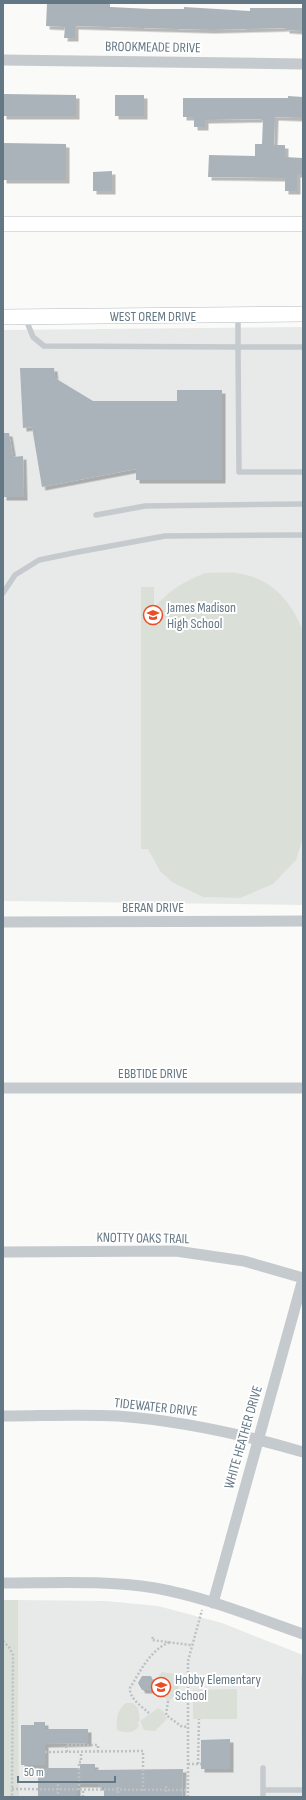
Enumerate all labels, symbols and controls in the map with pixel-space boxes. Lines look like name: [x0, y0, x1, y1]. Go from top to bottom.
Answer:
street label: BROOKMEADE DRIVE: [105, 38, 201, 56]
street label: WEST OREM DRIVE: [110, 308, 197, 325]
place label: James Madison High School: [166, 599, 236, 632]
school or university icon: James Madison High School: [142, 604, 164, 626]
street label: BERAN DRIVE: [122, 899, 184, 916]
street label: EBBTIDE DRIVE: [118, 1065, 188, 1082]
street label: KNOTTY OAKS TRAIL: [96, 1229, 190, 1247]
street label: WHITE HEATHER DRIVE: [220, 1383, 266, 1491]
street label: TIDEWATER DRIVE: [113, 1394, 199, 1420]
place label: Hobby Elementary School: [175, 1671, 261, 1704]
school or university icon: Hobby Elementary School: [150, 1676, 172, 1698]
scale bar: [18, 1758, 115, 1784]
text: 50 m: [24, 1765, 44, 1780]

